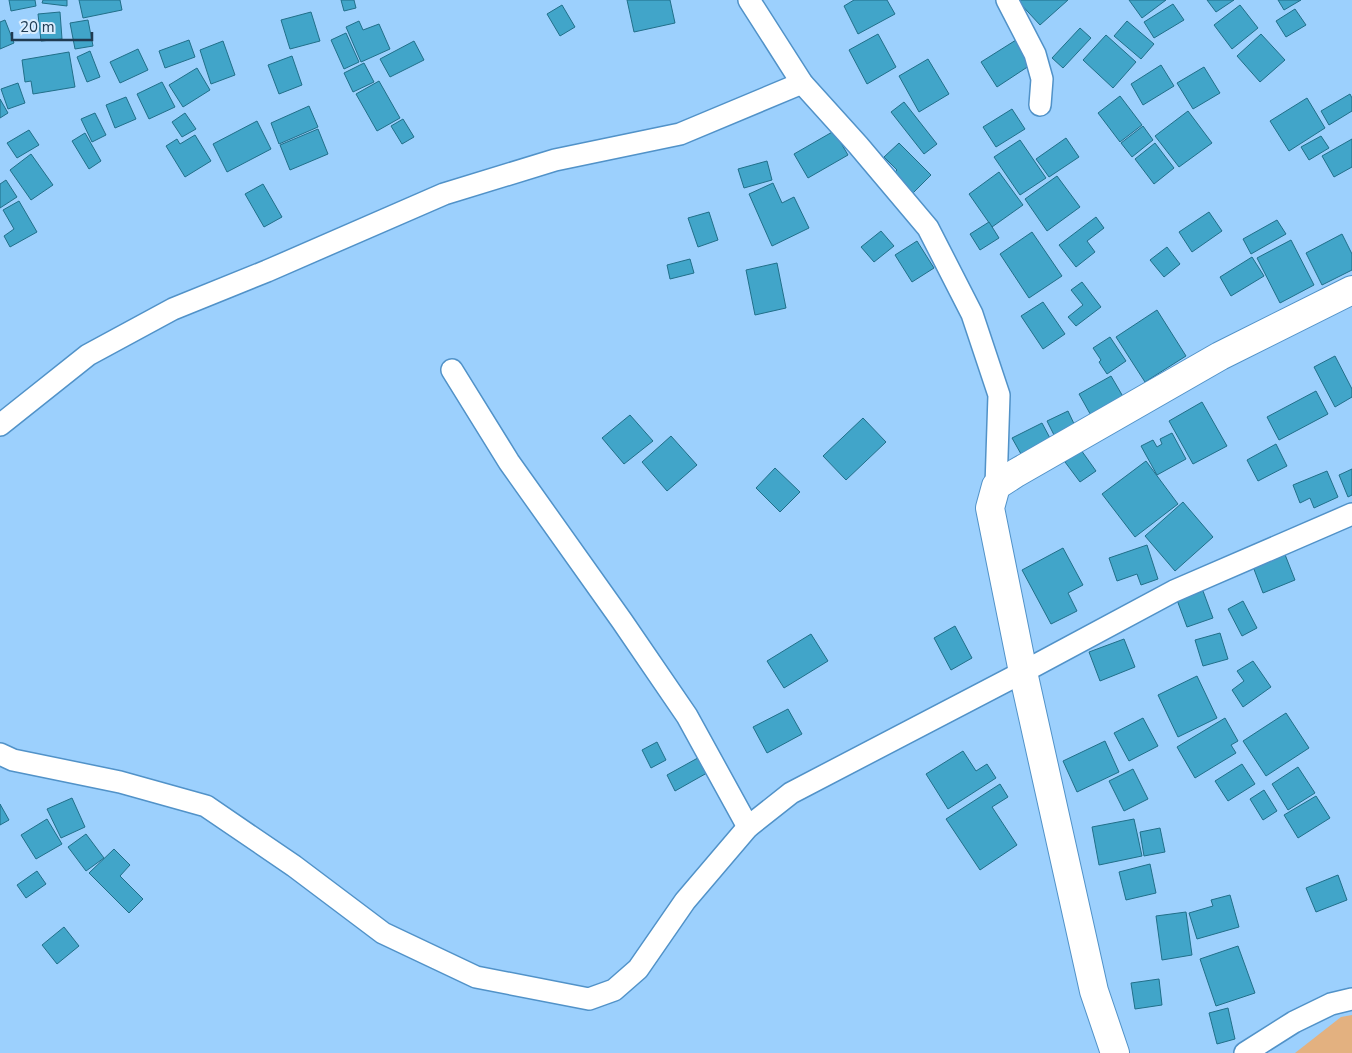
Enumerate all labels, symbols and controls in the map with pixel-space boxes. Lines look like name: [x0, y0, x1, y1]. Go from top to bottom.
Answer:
scale bar: [12, 10, 92, 42]
text: 20 m: [20, 17, 55, 37]

